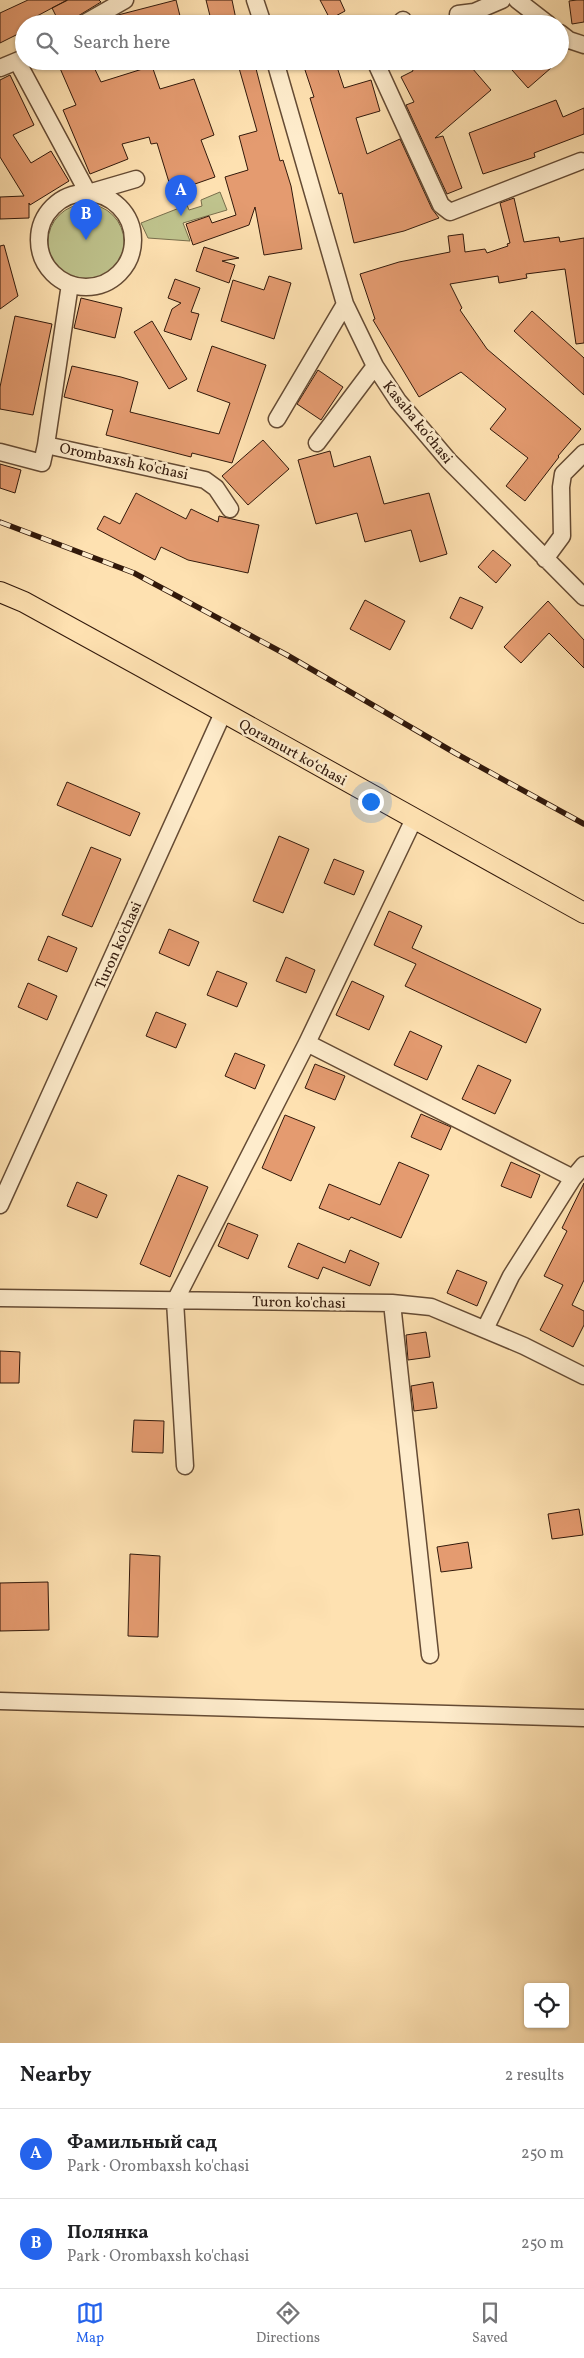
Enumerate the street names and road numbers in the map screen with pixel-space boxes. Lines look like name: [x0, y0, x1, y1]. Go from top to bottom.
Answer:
street label: Kasaba ko'chasi: [377, 377, 457, 469]
street label: Orombaxsh ko'chasi: [57, 439, 190, 486]
street label: Qoramurt koʻchasi: [234, 715, 350, 792]
street label: Turon ko'chasi: [91, 898, 148, 993]
street label: Turon ko'chasi: [252, 1292, 346, 1315]

